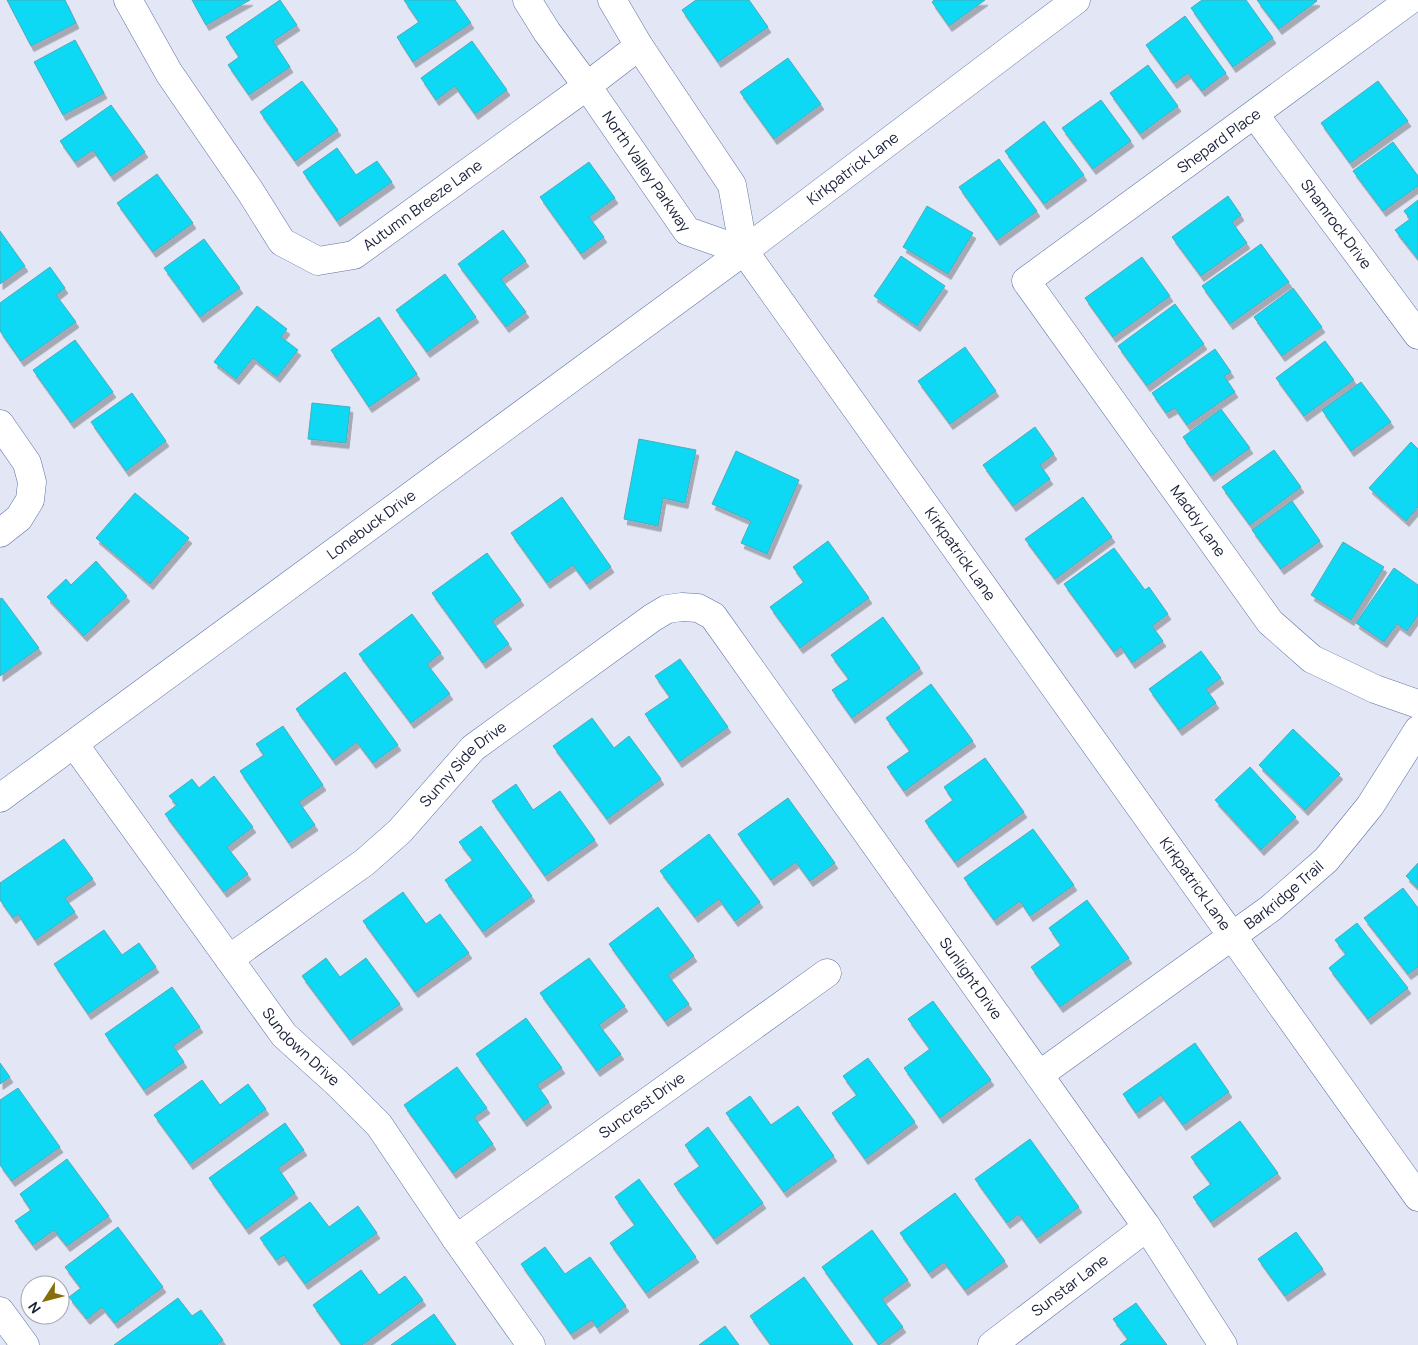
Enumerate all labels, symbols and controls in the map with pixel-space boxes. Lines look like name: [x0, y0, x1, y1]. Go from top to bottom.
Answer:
street label: Shepard Place: [1173, 103, 1265, 178]
street label: North Valley Parkway: [597, 107, 696, 236]
street label: Kirkpatrick Lane: [802, 127, 903, 210]
street label: Autumn Breeze Lane: [358, 154, 486, 255]
street label: Shamrock Drive: [1296, 175, 1377, 274]
street label: Maddy Lane: [1165, 481, 1231, 561]
street label: Lonebuck Drive: [322, 485, 420, 564]
street label: Kirkpatrick Lane: [920, 503, 1001, 605]
street label: Sunny Side Drive: [415, 716, 511, 812]
street label: Kirkpatrick Lane: [1155, 833, 1236, 935]
street label: Barkridge Trail: [1240, 856, 1328, 934]
street label: Sunlight Drive: [935, 933, 1007, 1024]
street label: Sundown Drive: [258, 1003, 345, 1091]
street label: Suncrest Drive: [594, 1067, 689, 1143]
street label: Sunstar Lane: [1027, 1249, 1113, 1321]
north arrow: [20, 1275, 70, 1325]
text: N: [23, 1298, 45, 1318]

